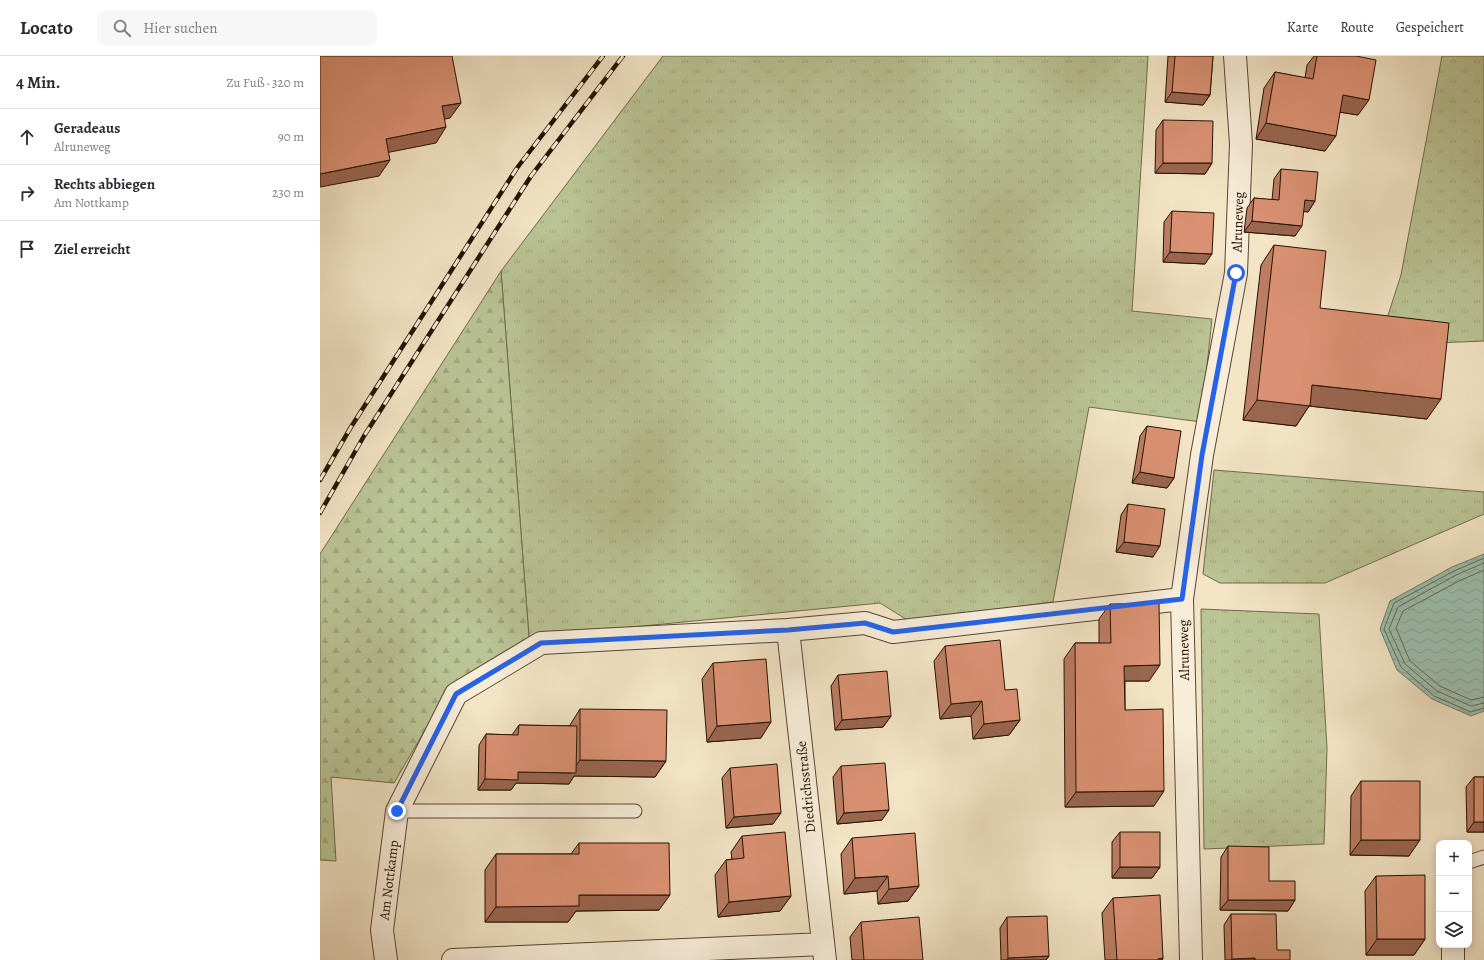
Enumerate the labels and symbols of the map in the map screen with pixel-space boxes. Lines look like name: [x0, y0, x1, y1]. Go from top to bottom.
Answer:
street label: Alruneweg: [1227, 191, 1249, 254]
route start: [1227, 264, 1245, 282]
street label: Alruneweg: [1174, 619, 1194, 682]
street label: Diedrichsstraße: [792, 740, 820, 834]
route end: [388, 802, 406, 820]
street label: Am Nottkamp: [375, 839, 403, 922]

